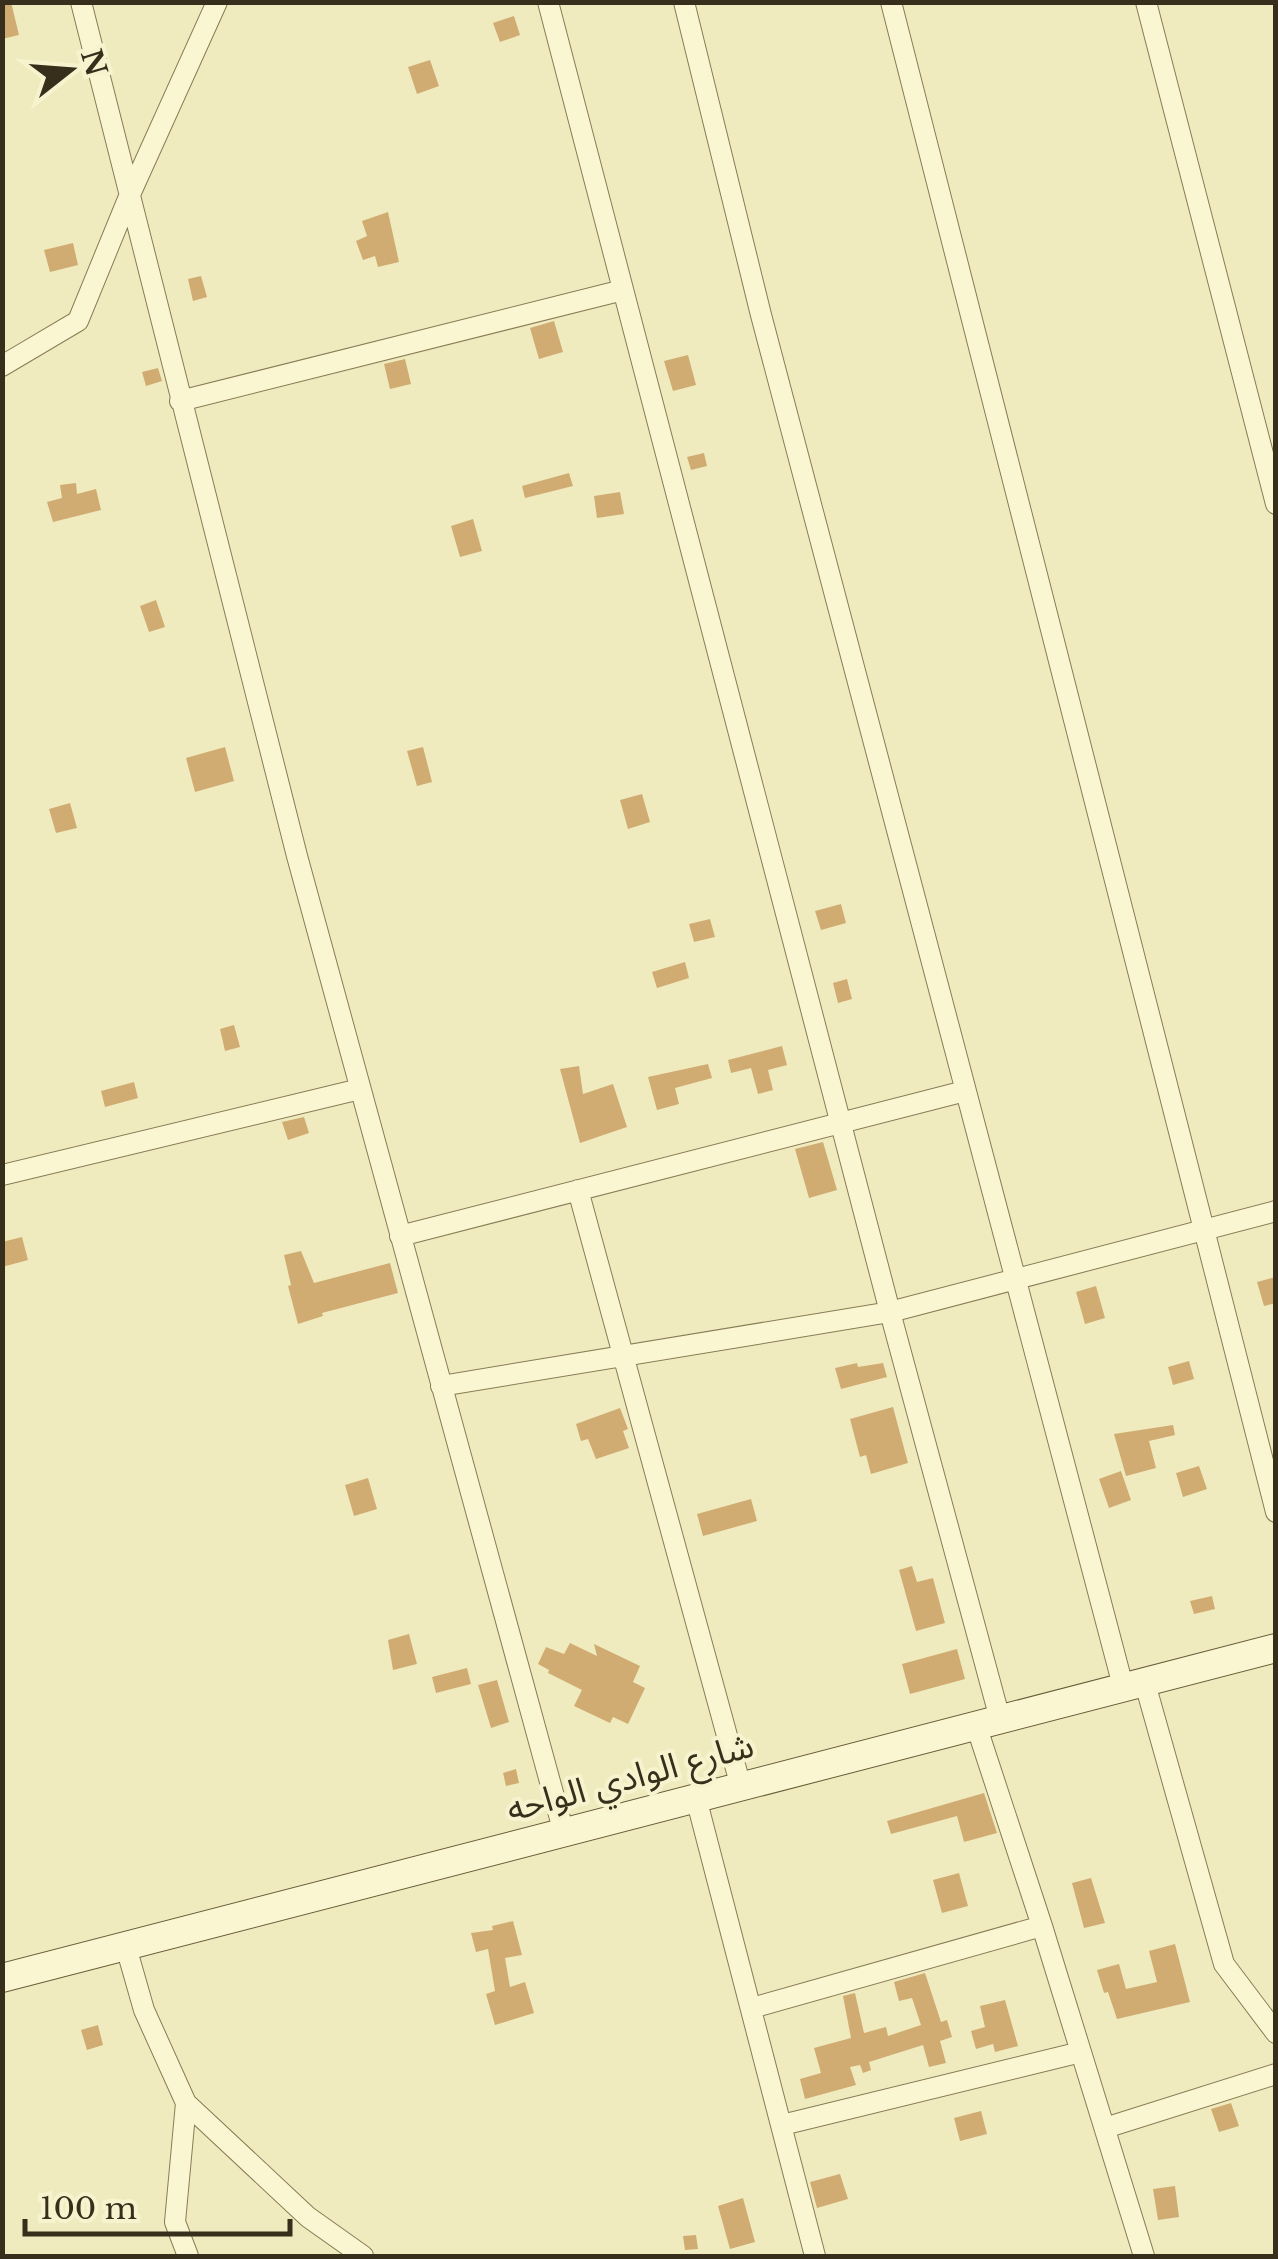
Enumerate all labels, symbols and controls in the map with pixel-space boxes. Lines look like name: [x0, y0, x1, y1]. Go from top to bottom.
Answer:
north arrow: [20, 20, 120, 120]
text: N: [73, 45, 114, 81]
street label: شارع الوادي الواحه: [502, 1723, 760, 1836]
scale bar: [25, 2174, 290, 2236]
text: 100 m: [40, 2190, 137, 2227]

